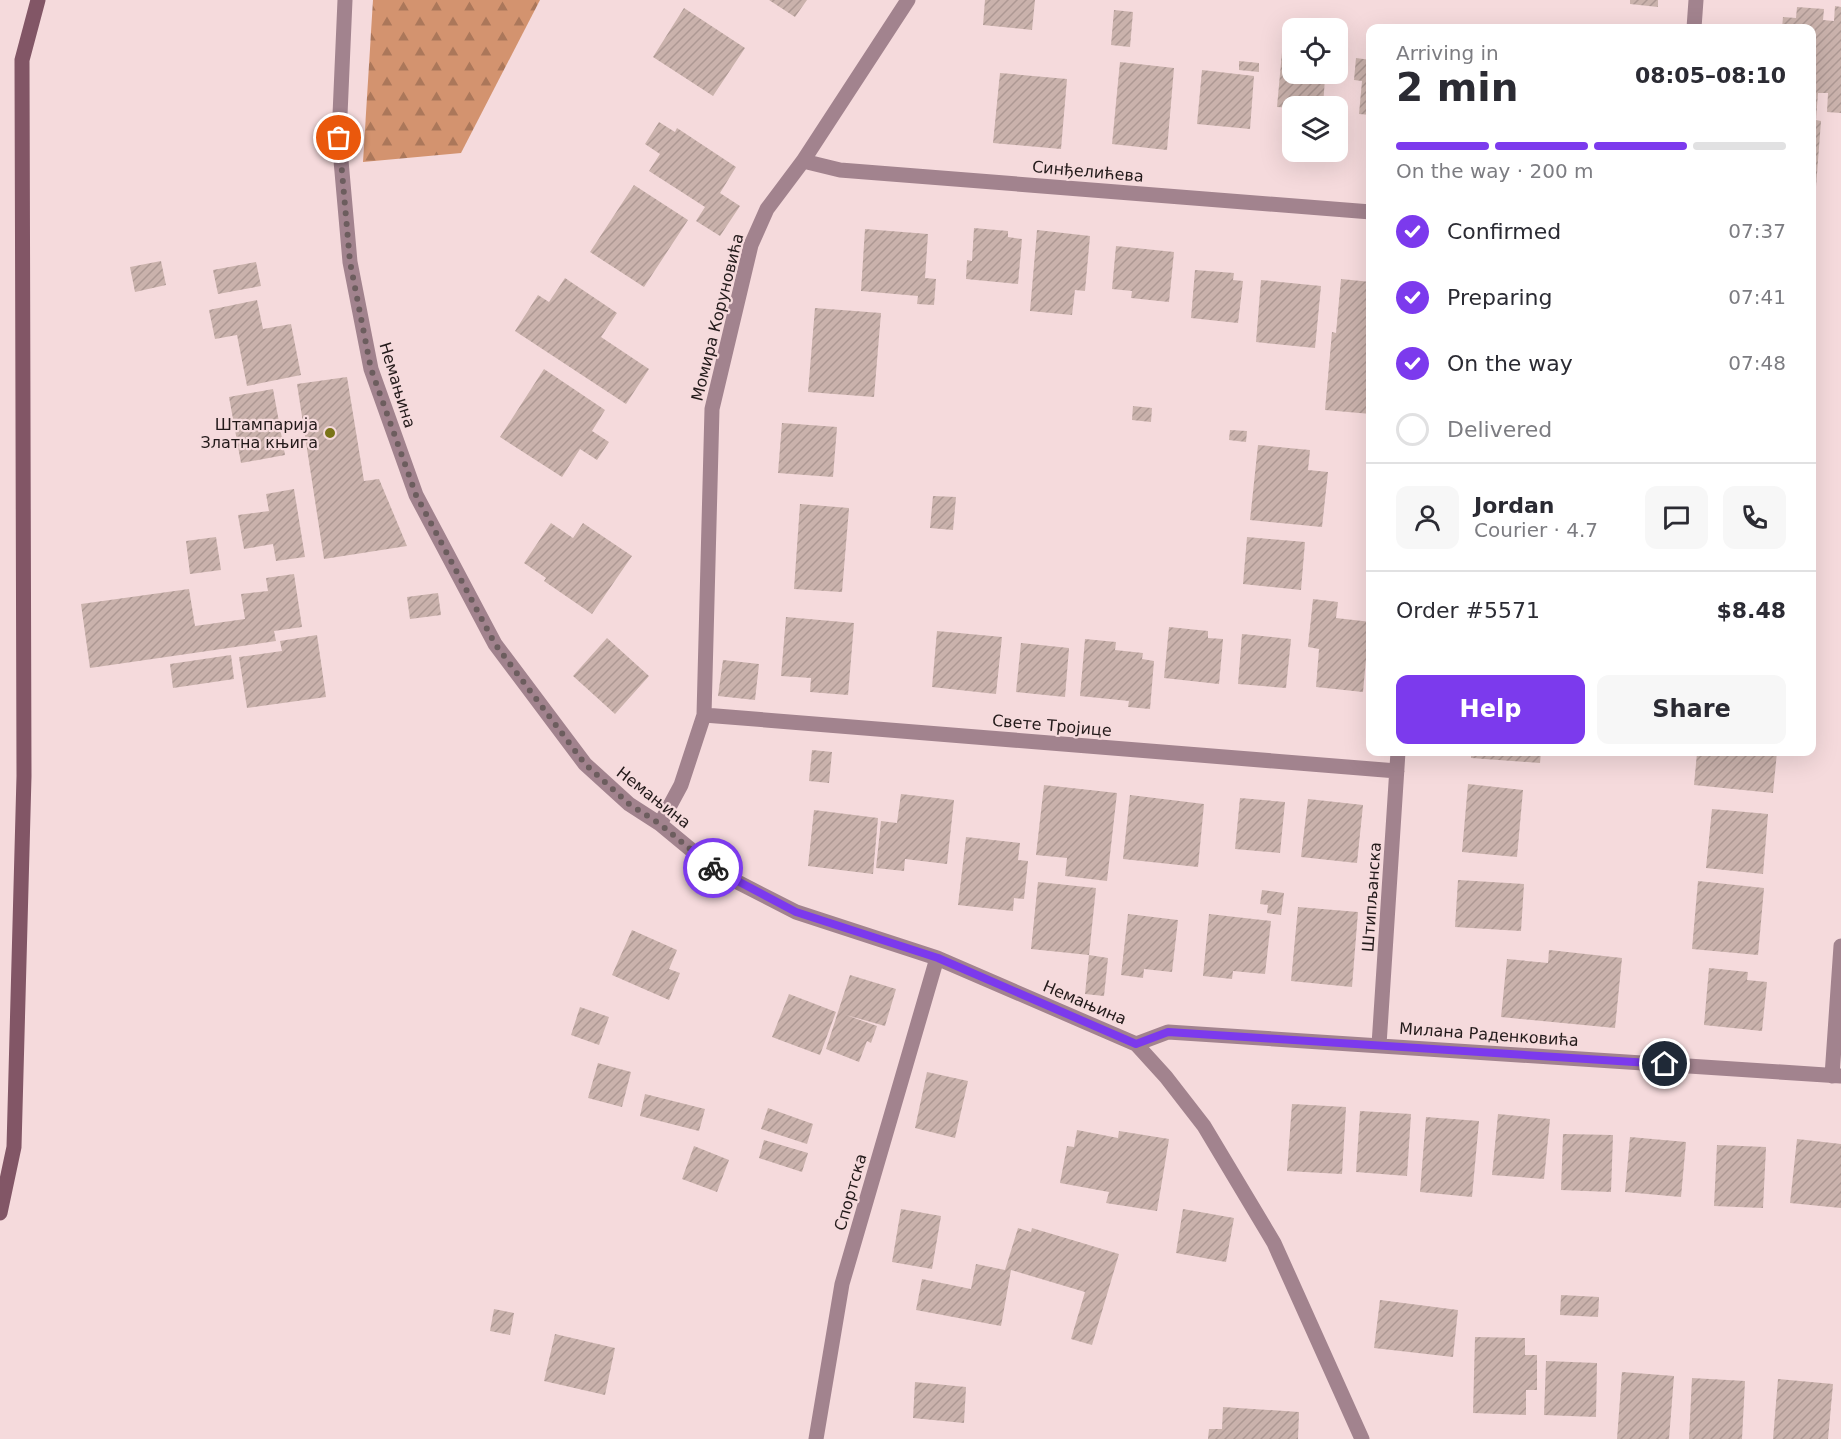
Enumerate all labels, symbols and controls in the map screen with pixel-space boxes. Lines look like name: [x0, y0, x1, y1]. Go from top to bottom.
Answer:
map controls: [1282, 18, 1348, 162]
button: locate: [1282, 18, 1348, 84]
text: Arriving in: [1396, 41, 1499, 65]
text: 08:05–08:10: [1635, 63, 1786, 88]
text: 2 min: [1396, 65, 1518, 110]
button: layers: [1282, 96, 1348, 162]
pin: [313, 112, 364, 163]
icon: bag: [322, 121, 355, 154]
street label: Синђелићева: [1031, 157, 1145, 186]
text: On the way · 200 m: [1396, 159, 1594, 183]
icon: check: [1396, 215, 1429, 248]
text: Confirmed: [1447, 219, 1561, 244]
text: 07:37: [1728, 219, 1786, 243]
street label: Момира Коруновића: [687, 231, 748, 403]
icon: check: [1396, 281, 1429, 314]
text: Preparing: [1447, 285, 1553, 310]
text: 07:41: [1728, 285, 1786, 309]
street label: Немањина: [375, 340, 420, 430]
icon: check: [1396, 347, 1429, 380]
text: On the way: [1447, 351, 1573, 376]
text: 07:48: [1728, 351, 1786, 375]
place label: Штампарија Златна књига: [200, 415, 318, 452]
text: Delivered: [1447, 417, 1552, 442]
marker: Штампарија Златна књига: [323, 426, 337, 440]
button: person: [1396, 486, 1459, 549]
button: chat: [1645, 486, 1708, 549]
button: phone: [1723, 486, 1786, 549]
text: Jordan: [1474, 493, 1554, 518]
text: Courier · 4.7: [1474, 518, 1598, 542]
text: Order #5571: [1396, 598, 1540, 623]
text: $8.48: [1716, 598, 1786, 623]
button: Help: [1396, 675, 1585, 744]
button: Share: [1597, 675, 1786, 744]
street label: Свете Тројице: [991, 711, 1113, 740]
street label: Немањина: [613, 763, 695, 832]
courier: [683, 838, 743, 898]
street label: Штипљанска: [1358, 841, 1385, 953]
icon: bike: [697, 852, 730, 885]
street label: Немањина: [1040, 976, 1129, 1029]
street label: Милана Раденковића: [1399, 1019, 1579, 1050]
pin: [1639, 1038, 1690, 1089]
icon: home: [1648, 1047, 1681, 1080]
street label: Спортска: [830, 1151, 871, 1233]

